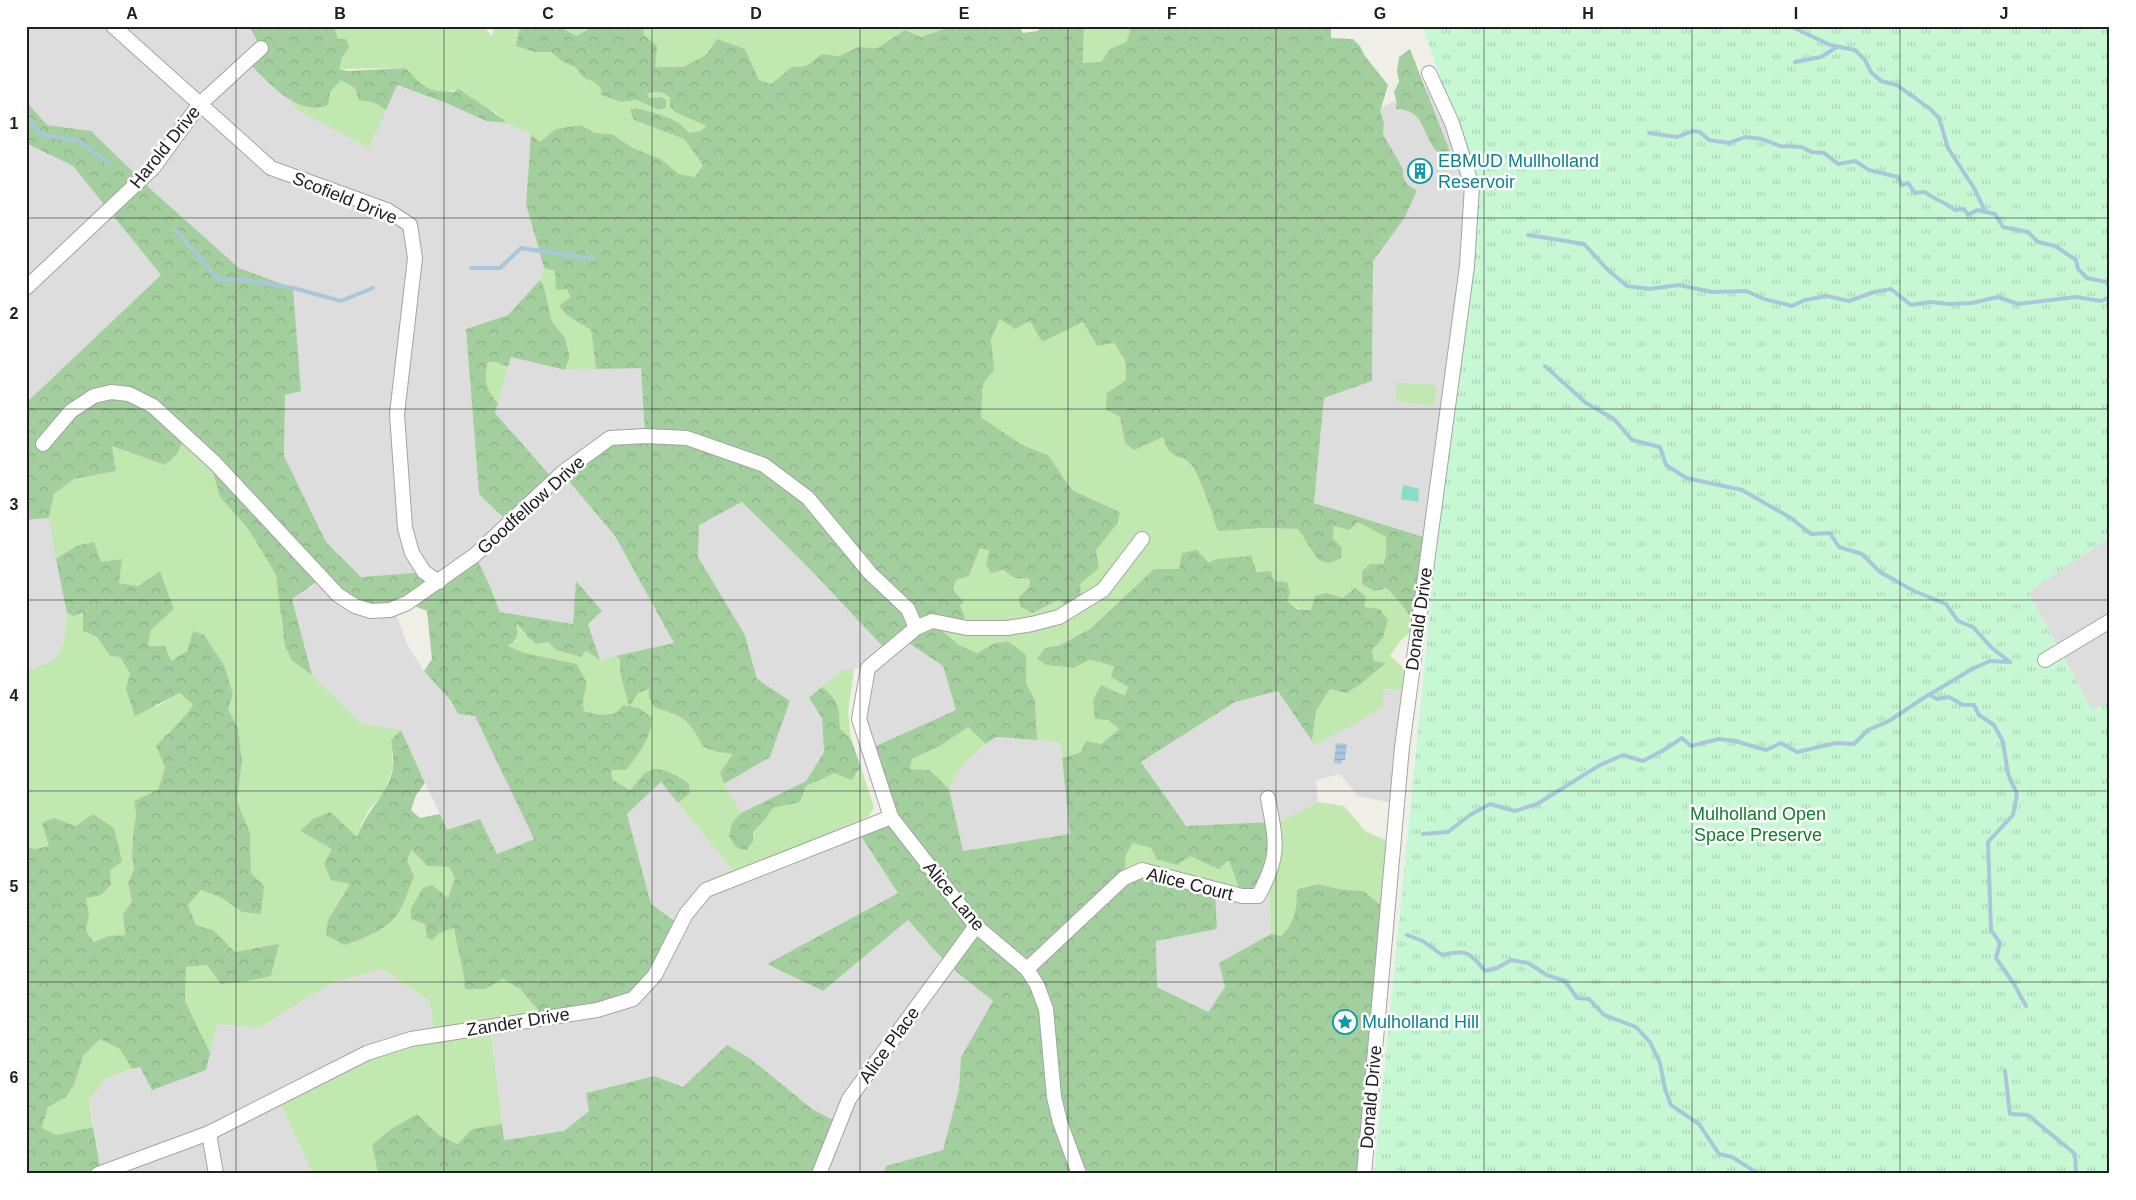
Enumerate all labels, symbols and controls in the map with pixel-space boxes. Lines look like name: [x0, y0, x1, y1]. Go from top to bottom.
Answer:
text: A: [126, 5, 138, 22]
text: B: [334, 5, 346, 22]
text: C: [542, 5, 554, 22]
text: D: [750, 5, 762, 22]
text: E: [959, 5, 970, 22]
text: F: [1167, 5, 1177, 22]
text: G: [1374, 5, 1386, 22]
text: H: [1582, 5, 1594, 22]
text: I: [1794, 5, 1798, 22]
text: J: [2000, 5, 2008, 22]
street label: Harold Drive: [126, 102, 204, 192]
text: 1: [10, 115, 19, 132]
place label: EBMUD Mullholland Reservoir: [1438, 151, 1599, 192]
building icon: EBMUD Mullholland Reservoir: [1407, 158, 1433, 184]
street label: Scofield Drive: [290, 168, 400, 228]
text: 2: [10, 305, 19, 322]
street label: Goodfellow Drive: [473, 452, 589, 558]
text: 3: [10, 496, 19, 513]
street label: Donald Drive: [1402, 566, 1436, 672]
text: 4: [10, 687, 19, 704]
park label: Mulholland Open Space Preserve: [1690, 804, 1826, 845]
street label: Alice Lane: [919, 857, 989, 935]
street label: Alice Court: [1145, 864, 1235, 904]
text: 5: [10, 878, 19, 895]
street label: Alice Place: [855, 1003, 923, 1087]
street label: Zander Drive: [465, 1004, 571, 1040]
place icon: Mulholland Hill: [1332, 1009, 1358, 1035]
place label: Mulholland Hill: [1362, 1012, 1479, 1032]
street label: Donald Drive: [1357, 1044, 1385, 1150]
text: 6: [10, 1069, 19, 1086]

